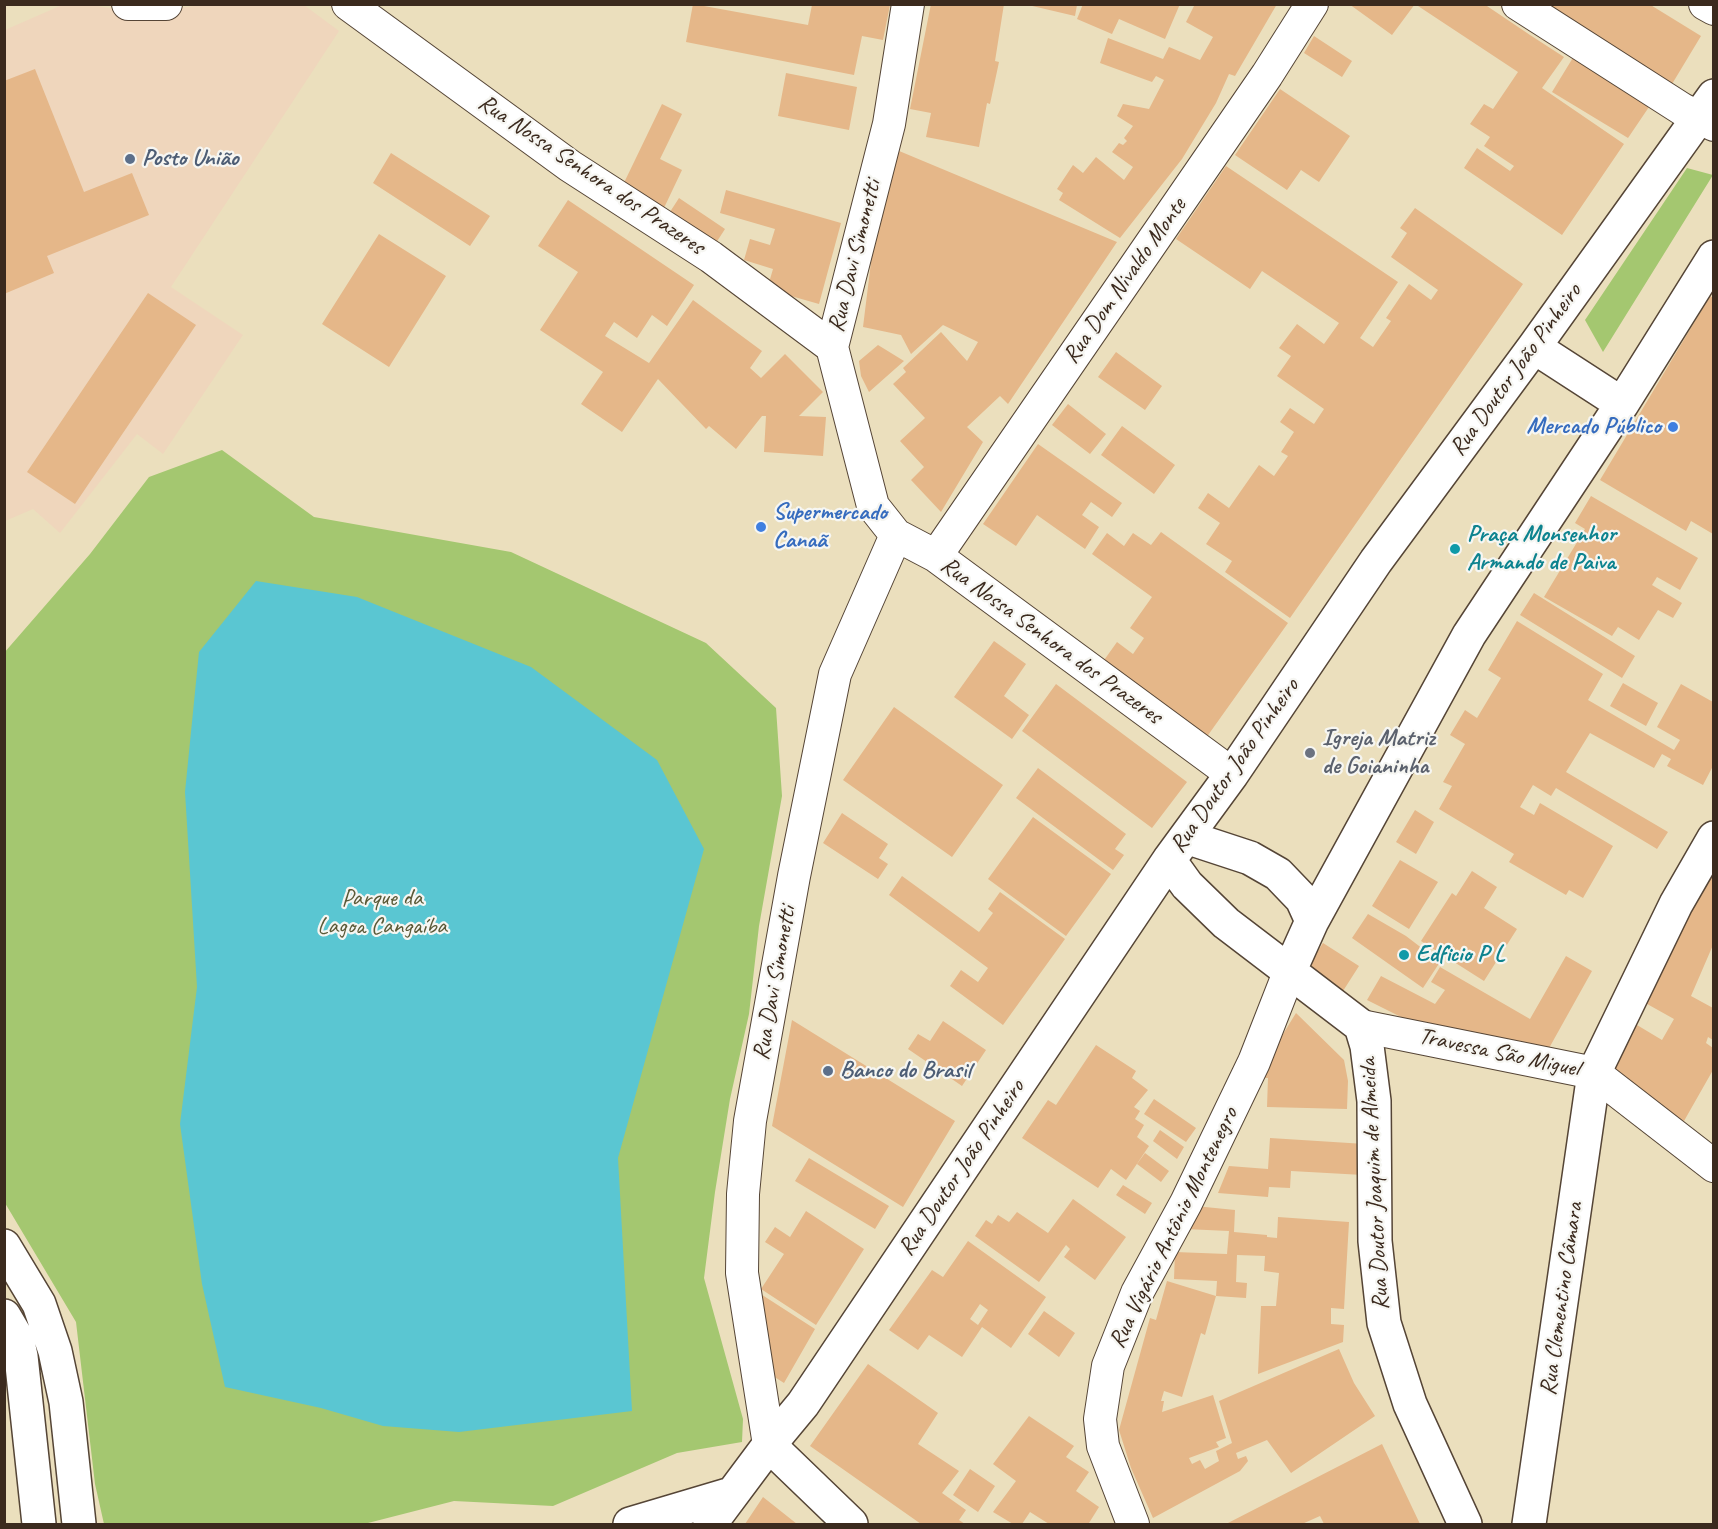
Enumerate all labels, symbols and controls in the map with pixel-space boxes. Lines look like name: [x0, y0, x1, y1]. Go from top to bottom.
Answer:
street label: Rua Nossa Senhora dos Prazeres: [472, 89, 710, 261]
place label: Posto União: [142, 145, 239, 173]
marker: Posto União: [123, 152, 137, 166]
street label: Rua Davi Simonetti: [822, 177, 888, 335]
street label: Rua Dom Nivaldo Monte: [1057, 193, 1193, 369]
street label: Rua Doutor João Pinheiro: [1444, 278, 1588, 462]
place label: Mercado Público: [1527, 413, 1661, 441]
marker: Mercado Público: [1666, 420, 1680, 434]
place label: Supermercado Canaã: [773, 499, 887, 555]
marker: Supermercado Canaã: [754, 520, 768, 534]
place label: Praça Monsenhor Armando de Paiva: [1467, 521, 1616, 577]
marker: Praça Monsenhor Armando de Paiva: [1448, 542, 1462, 556]
street label: Rua Nossa Senhora dos Prazeres: [935, 551, 1167, 731]
street label: Rua Doutor João Pinheiro: [1164, 673, 1306, 859]
place label: Igreja Matriz de Goianinha: [1322, 725, 1435, 781]
marker: Igreja Matriz de Goianinha: [1303, 746, 1317, 760]
park label: Parque da Lagoa Cangaíba: [317, 885, 447, 941]
street label: Rua Davi Simonetti: [747, 904, 803, 1062]
place label: Edficio P L: [1416, 941, 1505, 969]
marker: Edficio P L: [1397, 948, 1411, 962]
street label: Travessa São Miguel: [1416, 1022, 1582, 1084]
place label: Banco do Brasil: [840, 1057, 971, 1085]
street label: Rua Doutor Joaquim de Almeida: [1354, 1057, 1396, 1311]
marker: Banco do Brasil: [821, 1064, 835, 1078]
street label: Rua Doutor João Pinheiro: [892, 1075, 1032, 1261]
street label: Rua Vigário Antônio Montenegro: [1103, 1103, 1245, 1353]
street label: Rua Clementino Câmara: [1534, 1201, 1590, 1397]

